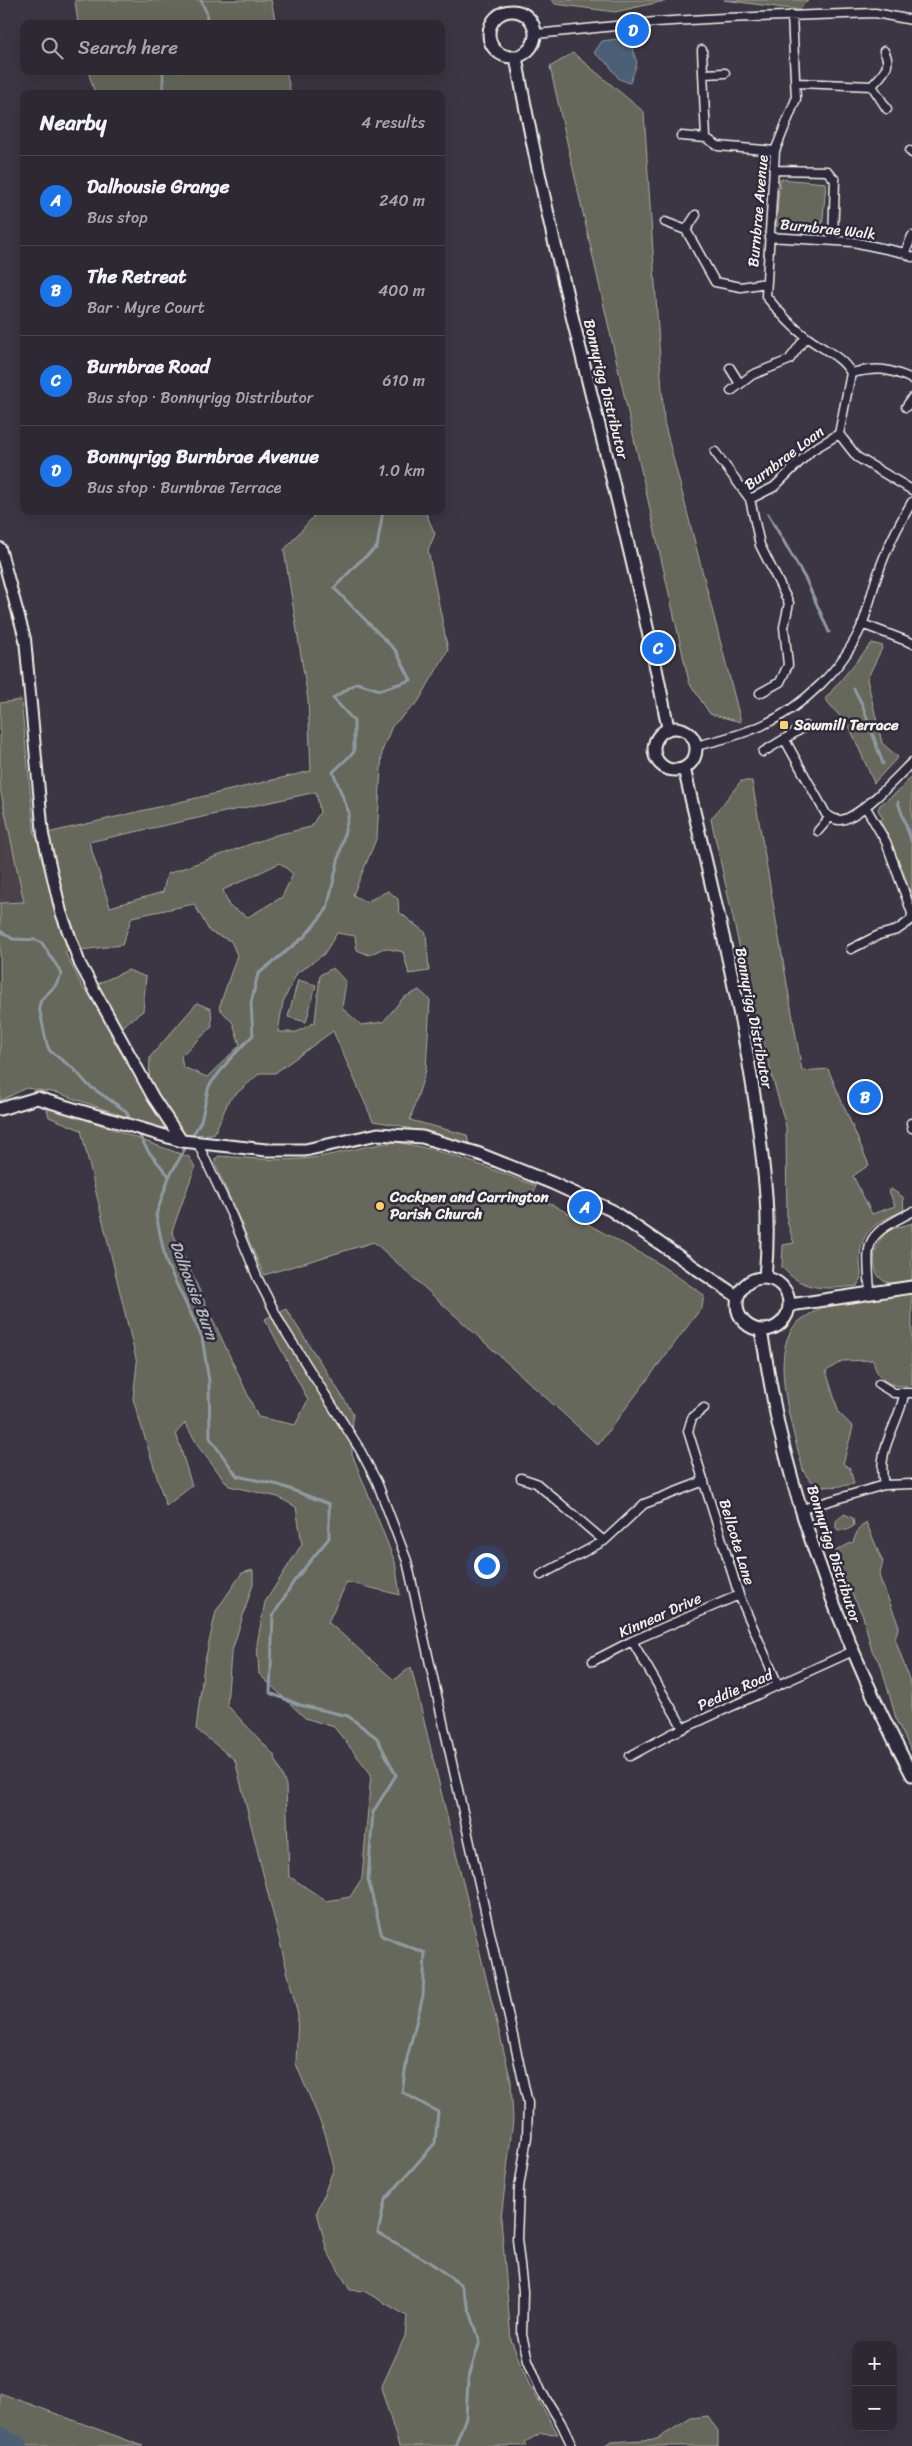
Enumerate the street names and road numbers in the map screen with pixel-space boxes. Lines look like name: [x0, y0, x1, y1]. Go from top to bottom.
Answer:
street label: Burnbrae Avenue: [740, 154, 776, 268]
street label: Burnbrae Walk: [779, 211, 877, 247]
street label: Bonnyrigg Distributor: [576, 316, 636, 463]
street label: Burnbrae Loan: [738, 419, 830, 497]
street label: Bonnyrigg Distributor: [728, 945, 781, 1092]
street label: Bonnyrigg Distributor: [799, 1482, 869, 1627]
street label: Bellcote Lane: [712, 1496, 762, 1589]
street label: Kinnear Drive: [614, 1585, 706, 1645]
street label: Peddie Road: [693, 1661, 778, 1718]

